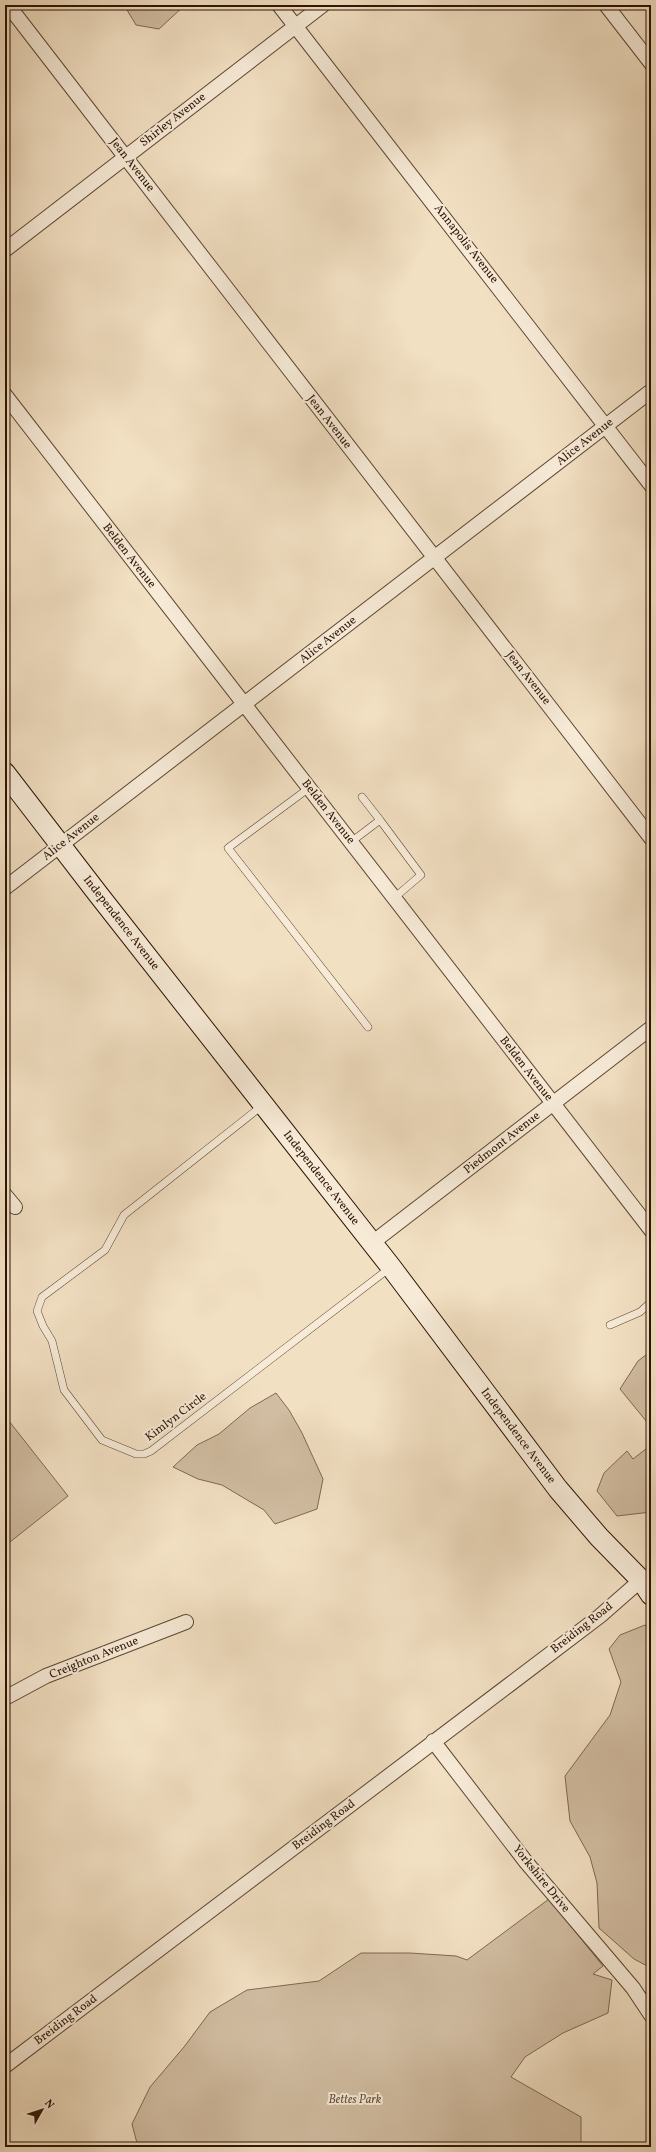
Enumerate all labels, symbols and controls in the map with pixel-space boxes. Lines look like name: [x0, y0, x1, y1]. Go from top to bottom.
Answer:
street label: Shirley Avenue: [137, 89, 209, 151]
street label: Jean Avenue: [106, 135, 158, 196]
street label: Annapolis Avenue: [430, 201, 502, 287]
street label: Jean Avenue: [303, 392, 355, 453]
street label: Alice Avenue: [553, 414, 617, 469]
street label: Belden Avenue: [99, 520, 160, 592]
street label: Alice Avenue: [296, 612, 360, 667]
street label: Jean Avenue: [502, 648, 554, 709]
street label: Belden Avenue: [298, 776, 359, 848]
street label: Alice Avenue: [39, 809, 103, 864]
street label: Independence Avenue: [79, 872, 163, 974]
street label: Belden Avenue: [496, 1033, 557, 1105]
street label: Piedmont Avenue: [460, 1108, 544, 1178]
street label: Independence Avenue: [279, 1127, 363, 1229]
street label: Independence Avenue: [477, 1385, 559, 1487]
street label: Kimlyn Circle: [142, 1389, 210, 1445]
street label: Breiding Road: [548, 1598, 617, 1657]
street label: Creighton Avenue: [47, 1633, 141, 1683]
street label: Breiding Road: [289, 1796, 359, 1854]
street label: Yorkshire Drive: [509, 1842, 573, 1916]
street label: Breiding Road: [31, 1991, 101, 2049]
north arrow: [22, 2090, 62, 2130]
park label: Bettes Park: [329, 2092, 382, 2108]
text: N: [40, 2097, 57, 2112]

